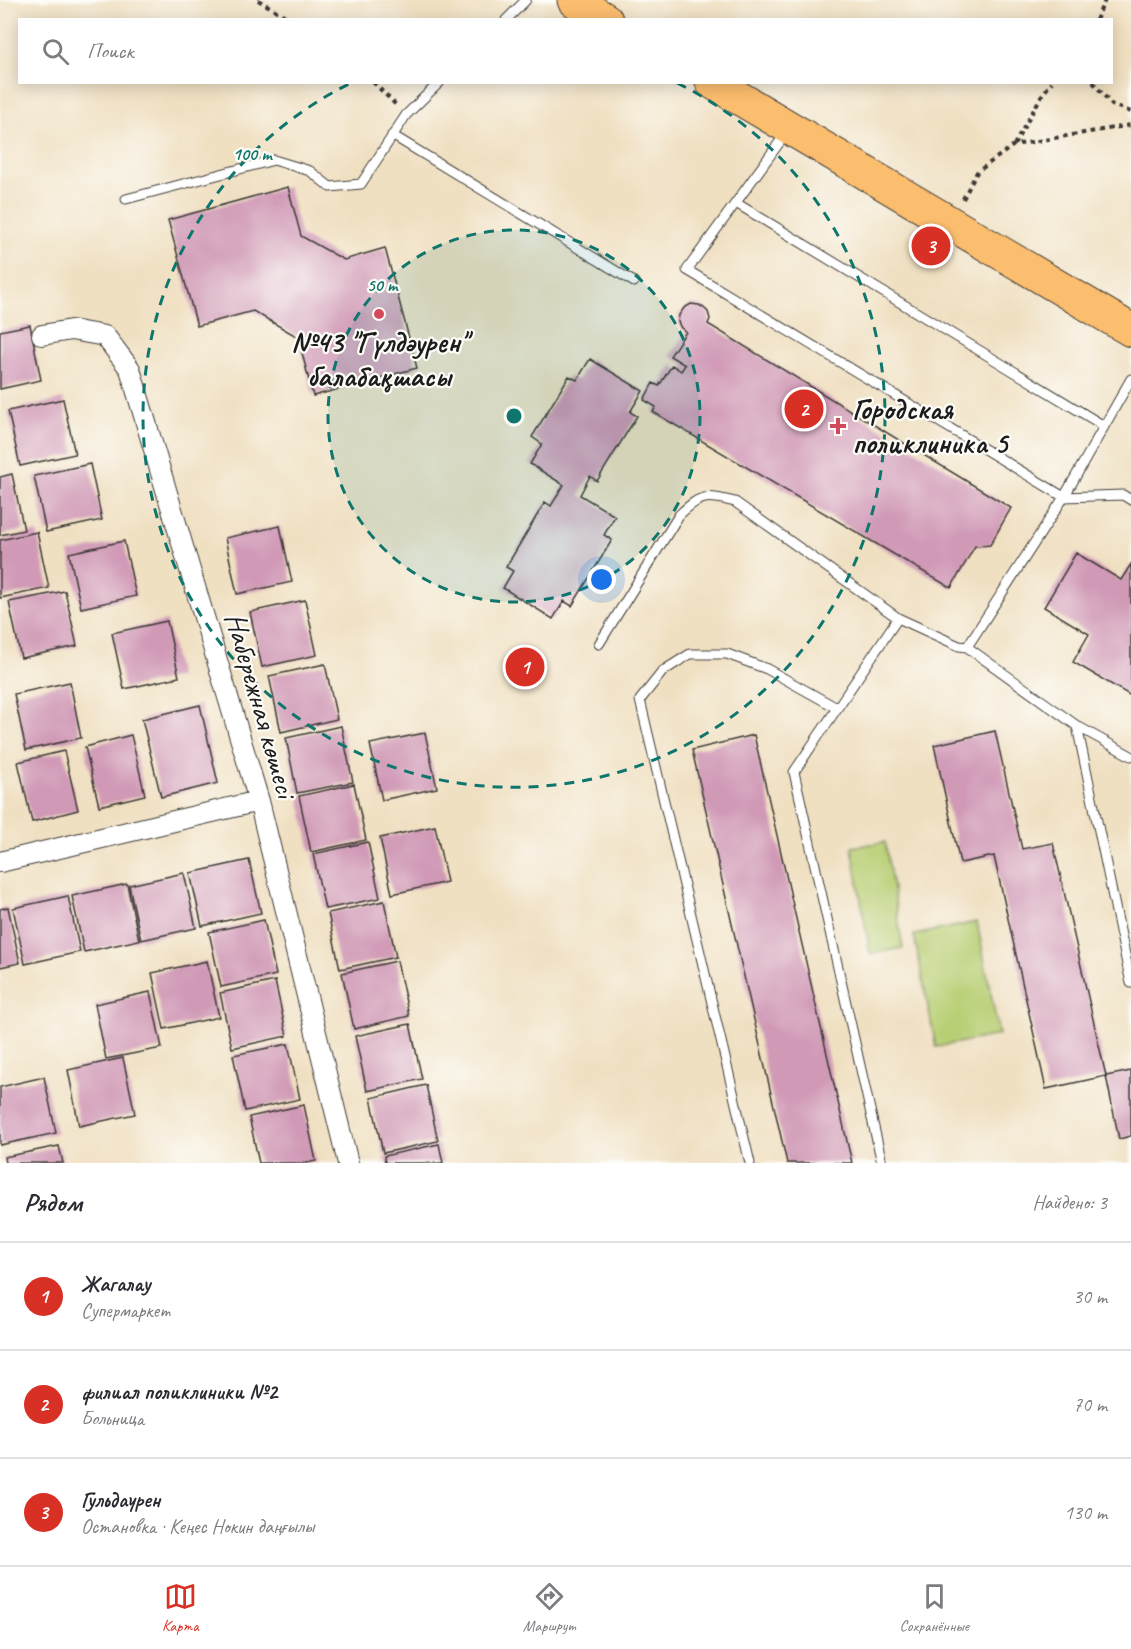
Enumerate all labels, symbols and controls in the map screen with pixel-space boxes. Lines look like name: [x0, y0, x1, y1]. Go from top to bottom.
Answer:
search box: [18, 18, 1113, 84]
icon: search: [39, 35, 72, 68]
text: Поиск: [87, 37, 133, 65]
text: 100 m: [233, 143, 273, 165]
pin: 3: [912, 224, 950, 268]
text: 50 m: [367, 274, 399, 296]
marker: №43 "Гүлдәурен" балабақшасы: [372, 307, 386, 321]
place label: №43 "Гүлдәурен" балабақшасы: [291, 323, 474, 395]
pin: 2: [784, 386, 824, 432]
place label: Городская поликлиника 5: [852, 390, 1010, 462]
centre of rings: [504, 406, 524, 426]
marker: Городская поликлиника 5: [829, 417, 847, 435]
your location: [587, 565, 616, 594]
street label: Набережная көшесі: [216, 608, 306, 805]
pin: 1: [506, 644, 544, 690]
text: Рядом: [24, 1186, 82, 1219]
text: Найдено: 3: [1032, 1190, 1107, 1215]
text: Жагалау: [81, 1270, 150, 1298]
text: 1: [39, 1284, 48, 1309]
text: 30 m: [1073, 1284, 1107, 1309]
text: Супермаркет: [81, 1298, 170, 1323]
text: филиал поликлиники №2: [81, 1378, 277, 1406]
text: 2: [39, 1392, 48, 1417]
text: 70 m: [1073, 1392, 1107, 1417]
text: Больница: [81, 1406, 144, 1431]
text: Гульдаурен: [81, 1486, 160, 1514]
text: 3: [39, 1500, 48, 1525]
text: 130 m: [1064, 1500, 1107, 1525]
text: Остановка · Кеңес Нокин даңғылы: [81, 1514, 314, 1539]
tab: Карта: [162, 1580, 199, 1636]
tab: Маршрут: [523, 1580, 575, 1636]
tab: Сохранённые: [899, 1580, 969, 1636]

